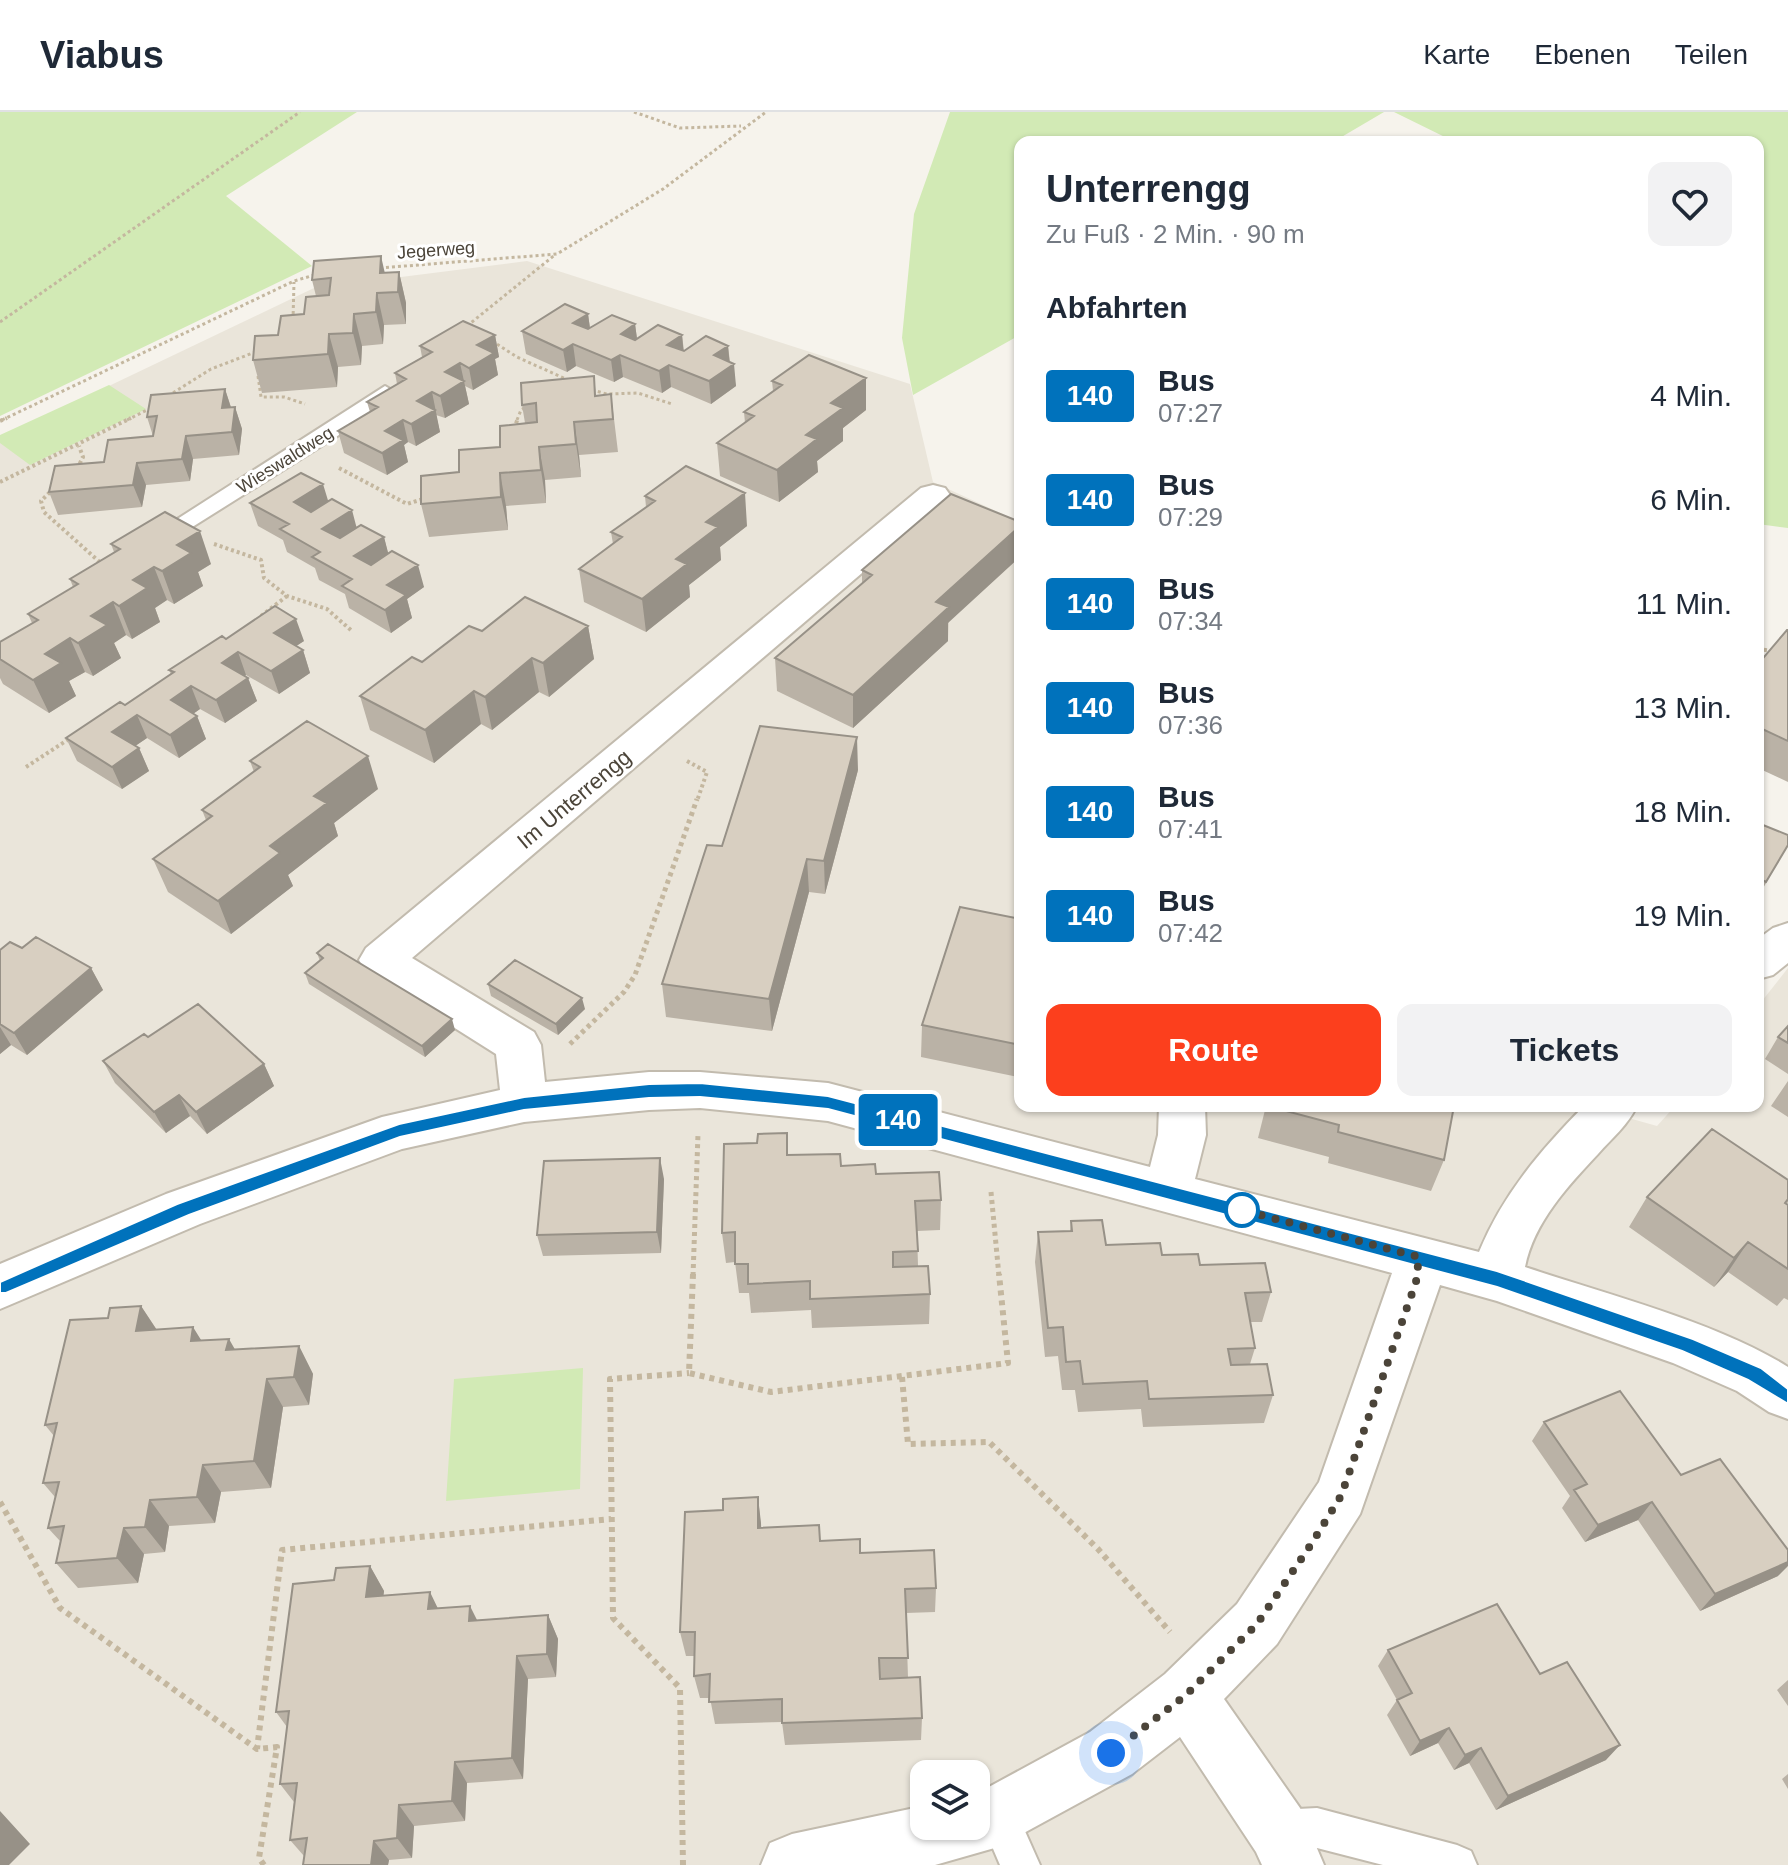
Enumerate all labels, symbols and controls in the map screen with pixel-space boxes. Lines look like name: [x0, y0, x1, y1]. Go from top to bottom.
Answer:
text: Viabus: [40, 34, 164, 76]
text: Karte: [1423, 39, 1490, 70]
text: Ebenen: [1534, 39, 1631, 70]
text: Teilen: [1675, 39, 1748, 70]
button: heart: [1648, 162, 1732, 246]
text: Unterrengg: [1046, 168, 1251, 210]
text: Zu Fuß · 2 Min. · 90 m: [1046, 219, 1305, 249]
street label: Jegerweg: [396, 237, 476, 263]
text: Abfahrten: [1046, 291, 1188, 324]
text: Bus: [1158, 364, 1215, 397]
text: 4 Min.: [1650, 379, 1732, 412]
text: 140: [1067, 380, 1113, 411]
text: 07:27: [1158, 398, 1223, 428]
street label: Wieswaldweg: [233, 422, 337, 498]
text: Bus: [1158, 468, 1215, 501]
text: 6 Min.: [1650, 483, 1732, 516]
text: 140: [1067, 484, 1113, 515]
text: 07:29: [1158, 502, 1223, 532]
text: Bus: [1158, 572, 1215, 605]
text: 11 Min.: [1636, 587, 1732, 620]
text: 140: [1067, 588, 1113, 619]
text: 07:34: [1158, 606, 1223, 636]
text: Bus: [1158, 676, 1215, 709]
text: 13 Min.: [1634, 691, 1732, 724]
text: 140: [1067, 692, 1113, 723]
text: 07:36: [1158, 710, 1223, 740]
street label: Im Unterrengg: [512, 744, 636, 854]
text: Bus: [1158, 780, 1215, 813]
text: 18 Min.: [1634, 795, 1732, 828]
text: 140: [1067, 796, 1113, 827]
text: 07:41: [1158, 814, 1223, 844]
text: Bus: [1158, 884, 1215, 917]
text: 19 Min.: [1634, 899, 1732, 932]
text: 140: [1067, 900, 1113, 931]
text: 07:42: [1158, 918, 1223, 948]
button: Route: [1046, 1004, 1381, 1096]
button: Tickets: [1397, 1004, 1732, 1096]
line badge: 140: [852, 1094, 944, 1146]
text: 140: [875, 1104, 921, 1135]
unlabelled marker: [1225, 1193, 1259, 1227]
your location: [1091, 1733, 1131, 1773]
map controls: [910, 1760, 990, 1840]
button: layers: [910, 1760, 990, 1840]

